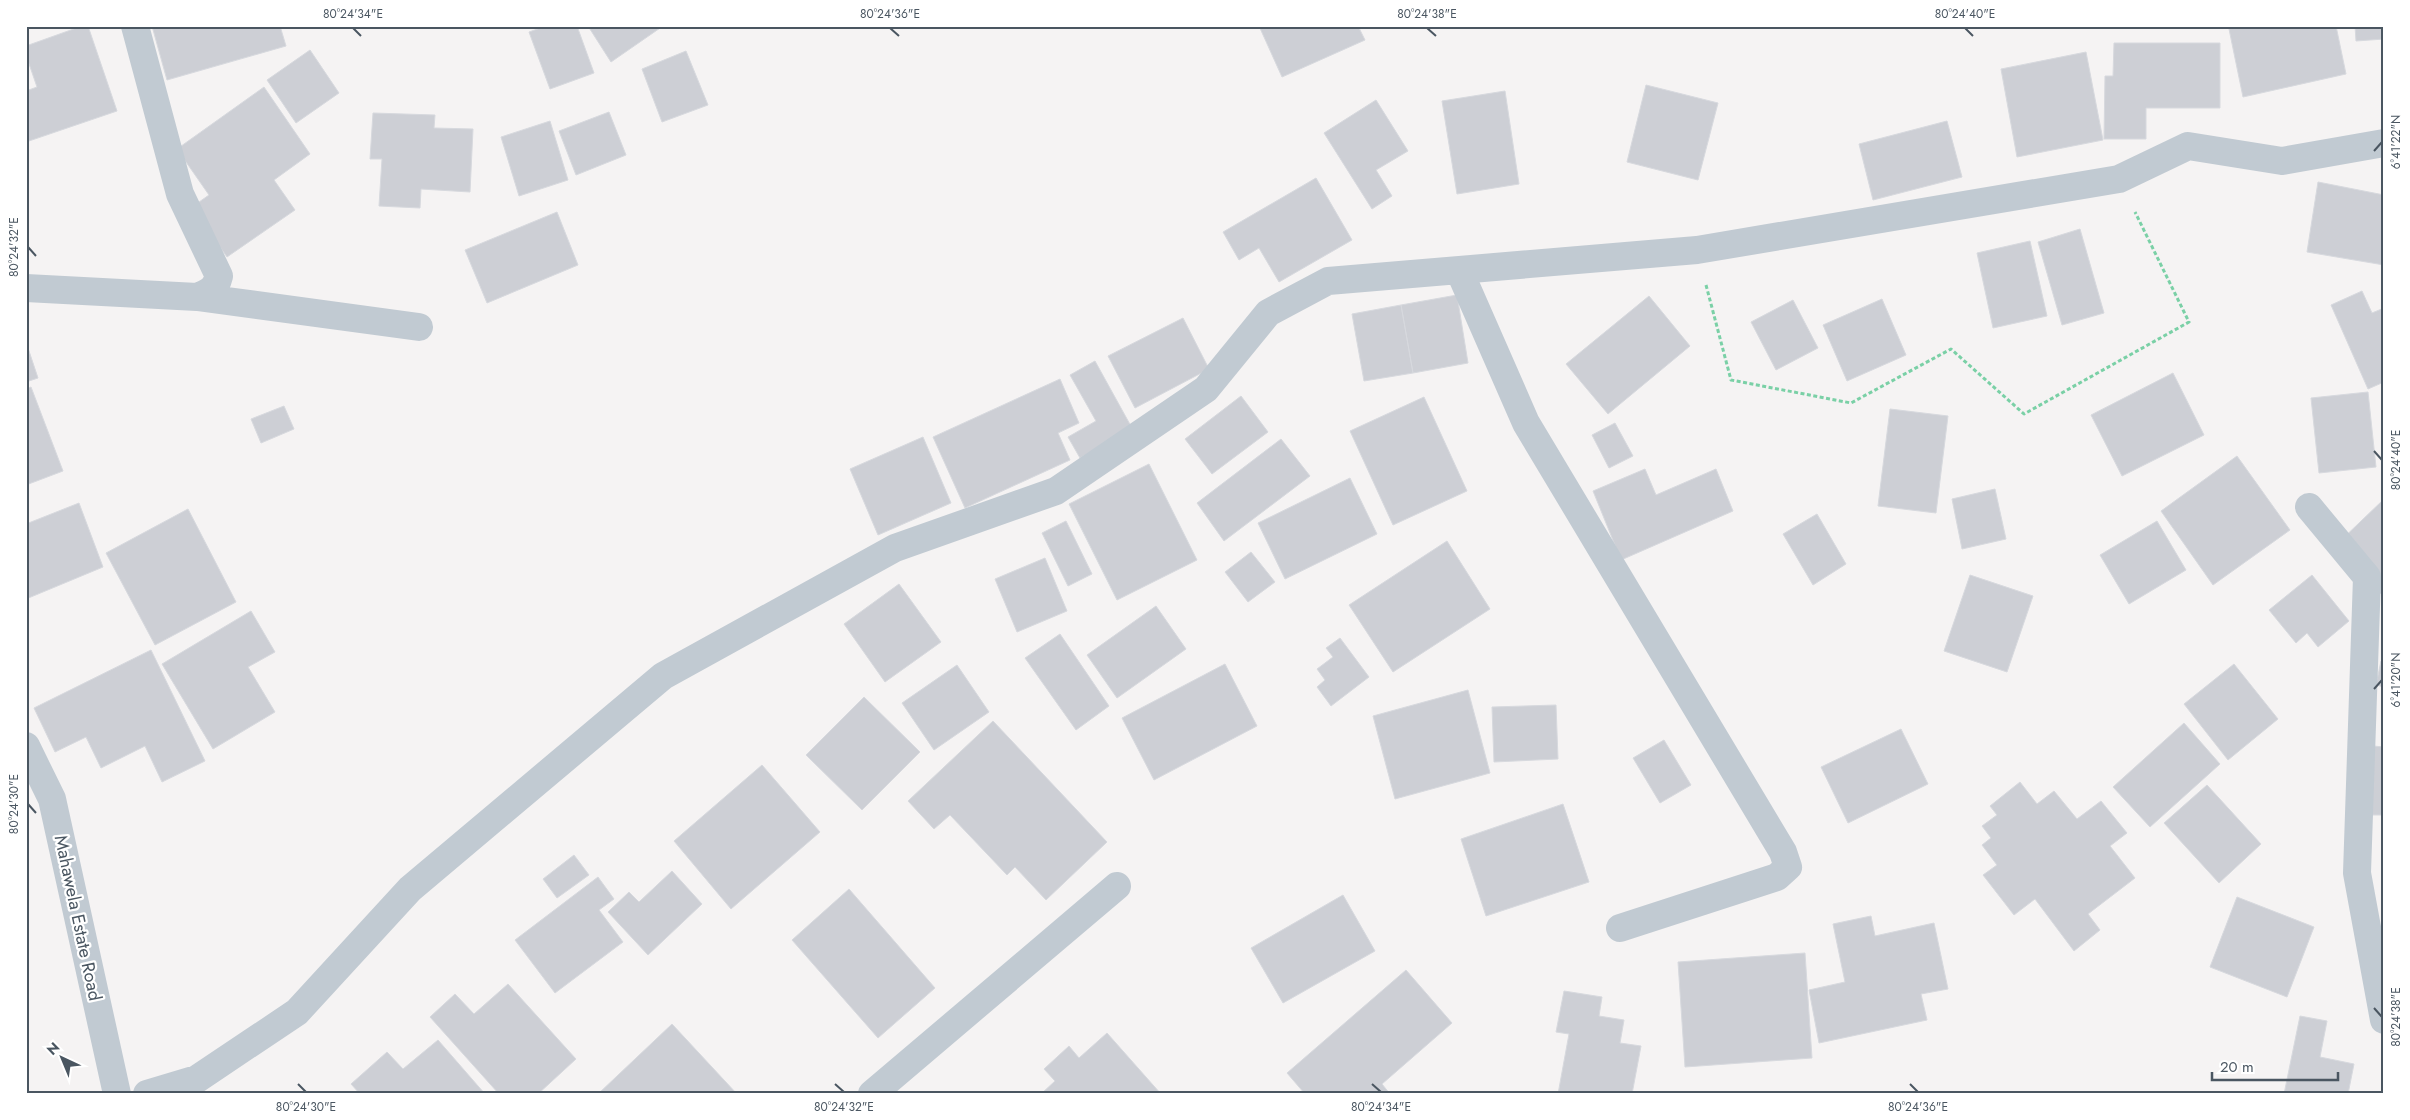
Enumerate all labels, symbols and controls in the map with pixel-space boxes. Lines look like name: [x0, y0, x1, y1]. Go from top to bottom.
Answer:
text: 80°24'34"E: [323, 5, 383, 23]
text: 80°24'36"E: [860, 5, 920, 23]
text: 80°24'38"E: [1397, 5, 1457, 23]
text: 80°24'40"E: [1935, 5, 1995, 23]
text: 6°41'22"N: [2387, 115, 2405, 169]
text: 80°24'32"E: [5, 217, 23, 277]
text: 80°24'40"E: [2387, 430, 2405, 490]
text: 6°41'20"N: [2387, 653, 2405, 707]
text: 80°24'30"E: [5, 774, 23, 834]
street label: Mahawela Estate Road: [48, 833, 108, 1003]
text: 80°24'38"E: [2387, 987, 2405, 1047]
north arrow: [38, 1032, 88, 1082]
text: N: [42, 1038, 64, 1060]
scale bar: [2212, 1050, 2339, 1082]
text: 20 m: [2220, 1056, 2254, 1078]
text: 80°24'30"E: [276, 1098, 336, 1116]
text: 80°24'32"E: [814, 1098, 874, 1116]
text: 80°24'34"E: [1351, 1098, 1411, 1116]
text: 80°24'36"E: [1888, 1098, 1948, 1116]

